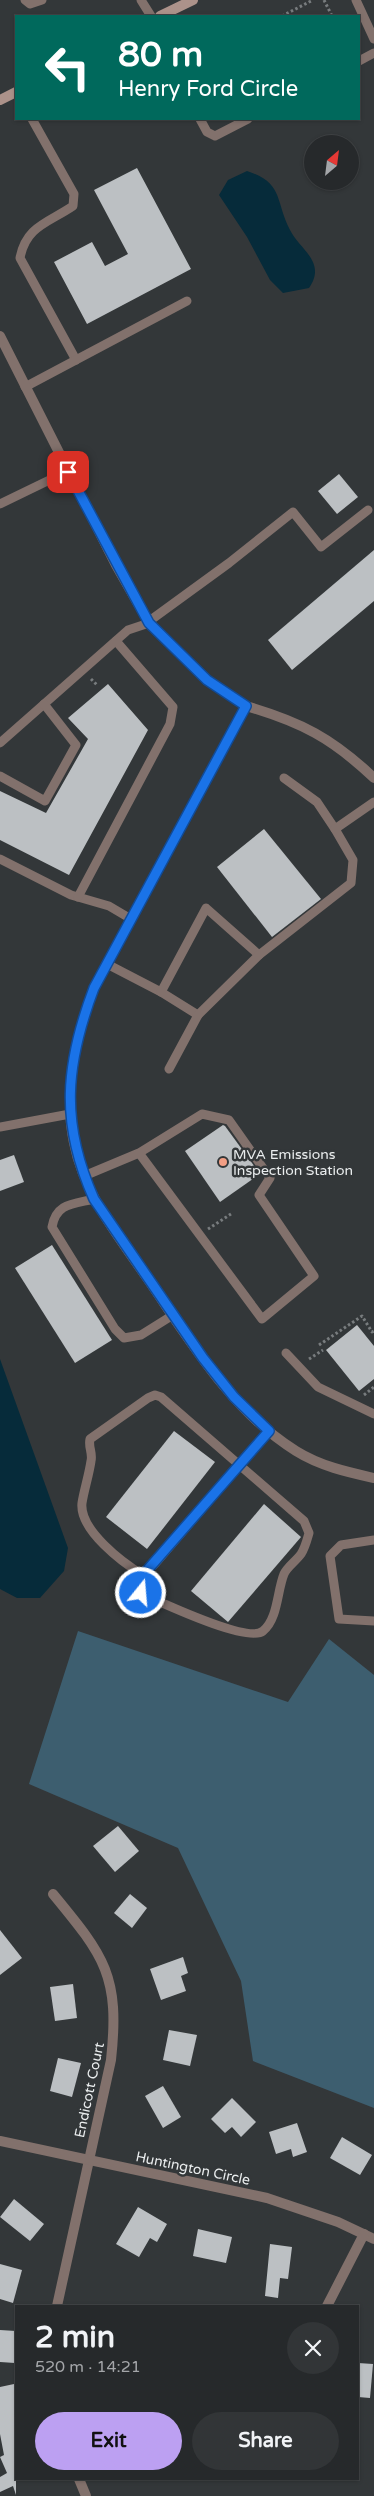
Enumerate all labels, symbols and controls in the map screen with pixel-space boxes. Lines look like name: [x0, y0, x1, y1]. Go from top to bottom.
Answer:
text: 80 m: [118, 34, 203, 76]
icon: left: [35, 35, 100, 100]
text: Henry Ford Circle: [118, 76, 298, 102]
north arrow: [304, 135, 359, 190]
map controls: [304, 135, 359, 190]
pin: [47, 451, 89, 493]
icon: arrive: [54, 458, 82, 486]
place label: MVA Emissions Inspection Station: [233, 1146, 353, 1179]
marker: MVA Emissions Inspection Station: [217, 1156, 229, 1168]
position arrow: [114, 1566, 166, 1618]
street label: Endicott Court: [71, 2040, 108, 2139]
street label: Huntington Circle: [134, 2148, 252, 2189]
text: 2 min: [35, 2319, 115, 2356]
button: close: [287, 2322, 339, 2374]
text: 520 m · 14:21: [35, 2357, 141, 2377]
button: Exit: [35, 2412, 182, 2470]
button: Share: [192, 2412, 339, 2470]

